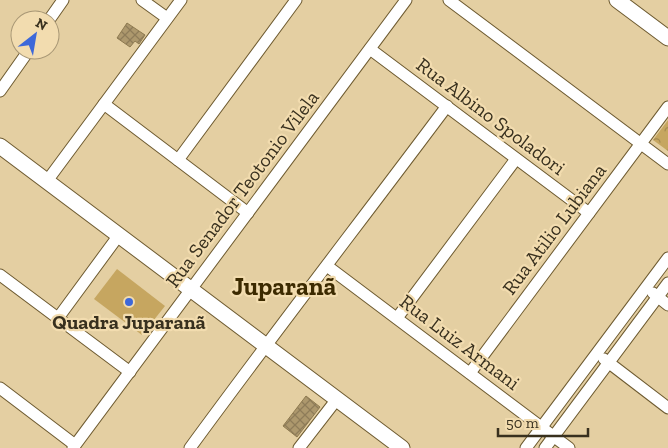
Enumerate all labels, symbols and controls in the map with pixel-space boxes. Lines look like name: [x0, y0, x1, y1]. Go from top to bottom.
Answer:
north arrow: [10, 10, 60, 60]
text: N: [32, 14, 51, 34]
street label: Rua Albino Spoladori: [412, 52, 570, 180]
street label: Rua Senador Teotonio Vilela: [160, 86, 324, 292]
street label: Rua Atilio Lubiana: [497, 159, 611, 299]
district label: Juparanã: [232, 271, 337, 301]
street label: Rua Luiz Armani: [395, 289, 525, 395]
marker: Quadra Juparanã: [123, 296, 135, 308]
place label: Quadra Juparanã: [52, 310, 206, 334]
scale bar: [498, 406, 588, 438]
text: 50 m: [506, 414, 539, 432]

